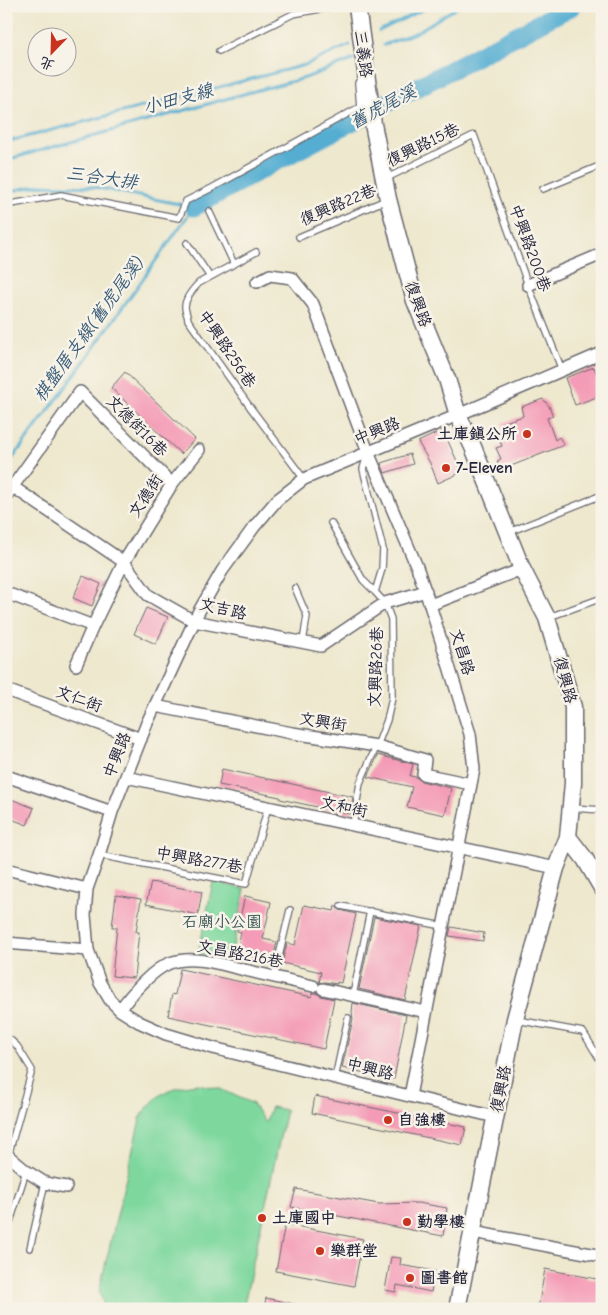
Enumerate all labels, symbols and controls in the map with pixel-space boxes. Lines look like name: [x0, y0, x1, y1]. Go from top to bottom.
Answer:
north arrow: [28, 28, 78, 78]
street label: 三義路: [351, 29, 375, 79]
text: 北: [37, 53, 57, 74]
water label: 小田支線: [141, 79, 216, 118]
water label: 舊虎尾溪: [346, 80, 421, 133]
street label: 復興路15巷: [384, 120, 462, 170]
water label: 三合大排: [65, 163, 141, 194]
street label: 復興路22巷: [297, 181, 379, 229]
street label: 中興路200巷: [506, 202, 554, 294]
water label: 棋盤厝支線(舊虎尾溪): [29, 252, 149, 406]
street label: 復興路: [401, 278, 435, 330]
street label: 中興路256巷: [194, 307, 260, 391]
street label: 文德街16巷: [103, 392, 171, 460]
street label: 中興路: [351, 414, 403, 448]
place label: 土庫鎮公所: [437, 425, 517, 443]
marker: 土庫鎮公所: [521, 428, 533, 440]
place label: 7-Eleven: [456, 459, 513, 477]
marker: 7-Eleven: [440, 462, 452, 474]
street label: 文德街: [125, 471, 167, 521]
street label: 文吉路: [198, 595, 248, 623]
street label: 文興路26巷: [366, 626, 386, 708]
street label: 文昌路: [446, 626, 478, 678]
street label: 復興路: [550, 654, 580, 706]
street label: 文仁街: [53, 682, 105, 716]
street label: 文興街: [298, 709, 348, 735]
street label: 中興路: [100, 729, 134, 781]
street label: 文和街: [319, 793, 369, 821]
street label: 中興路277巷: [154, 844, 244, 876]
park label: 石廟小公園: [182, 913, 262, 931]
street label: 文昌路216巷: [195, 937, 285, 971]
street label: 中興路: [345, 1054, 395, 1084]
street label: 復興路: [488, 1064, 514, 1114]
place label: 自強樓: [398, 1111, 446, 1129]
marker: 自強樓: [382, 1114, 394, 1126]
place label: 土庫國中: [272, 1209, 336, 1227]
marker: 土庫國中: [256, 1212, 268, 1224]
place label: 勤學樓: [417, 1213, 465, 1231]
marker: 勤學樓: [401, 1216, 413, 1228]
place label: 樂群堂: [330, 1242, 378, 1260]
marker: 樂群堂: [314, 1245, 326, 1257]
place label: 圖書館: [420, 1269, 468, 1287]
marker: 圖書館: [404, 1272, 416, 1284]

